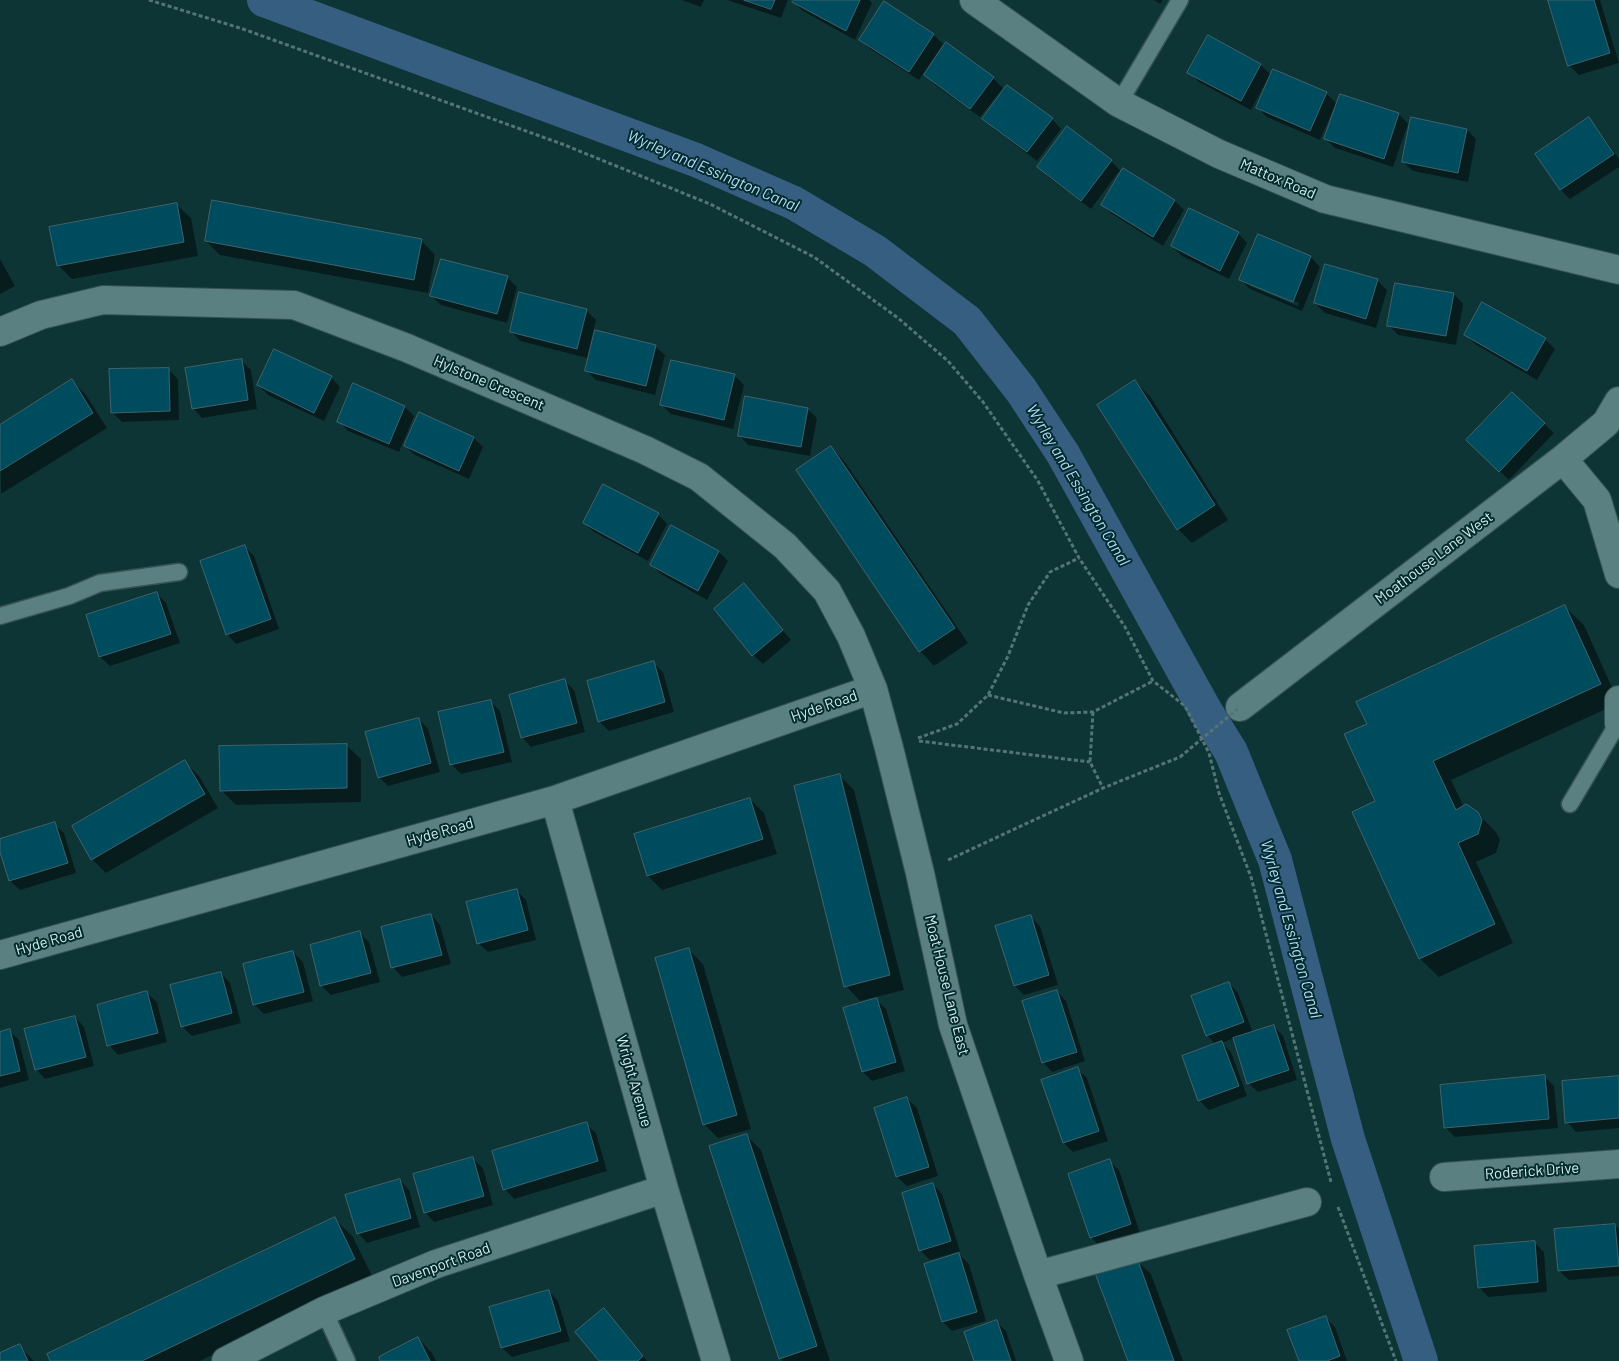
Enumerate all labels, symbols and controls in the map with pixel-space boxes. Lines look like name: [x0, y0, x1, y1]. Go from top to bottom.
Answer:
water label: Wyrley and Essington Canal: [624, 126, 802, 216]
street label: Mattox Road: [1238, 155, 1318, 203]
street label: Hylstone Crescent: [431, 352, 547, 414]
water label: Wyrley and Essington Canal: [1022, 401, 1134, 569]
street label: Moathouse Lane West: [1372, 508, 1496, 608]
street label: Hyde Road: [789, 686, 859, 726]
street label: Hyde Road: [404, 814, 476, 850]
water label: Wyrley and Essington Canal: [1256, 838, 1326, 1020]
street label: Moat House Lane East: [921, 913, 973, 1057]
street label: Hyde Road: [13, 923, 85, 959]
street label: Wright Avenue: [612, 1033, 656, 1129]
street label: Roderick Drive: [1484, 1159, 1580, 1183]
street label: Davenport Road: [389, 1239, 493, 1291]

